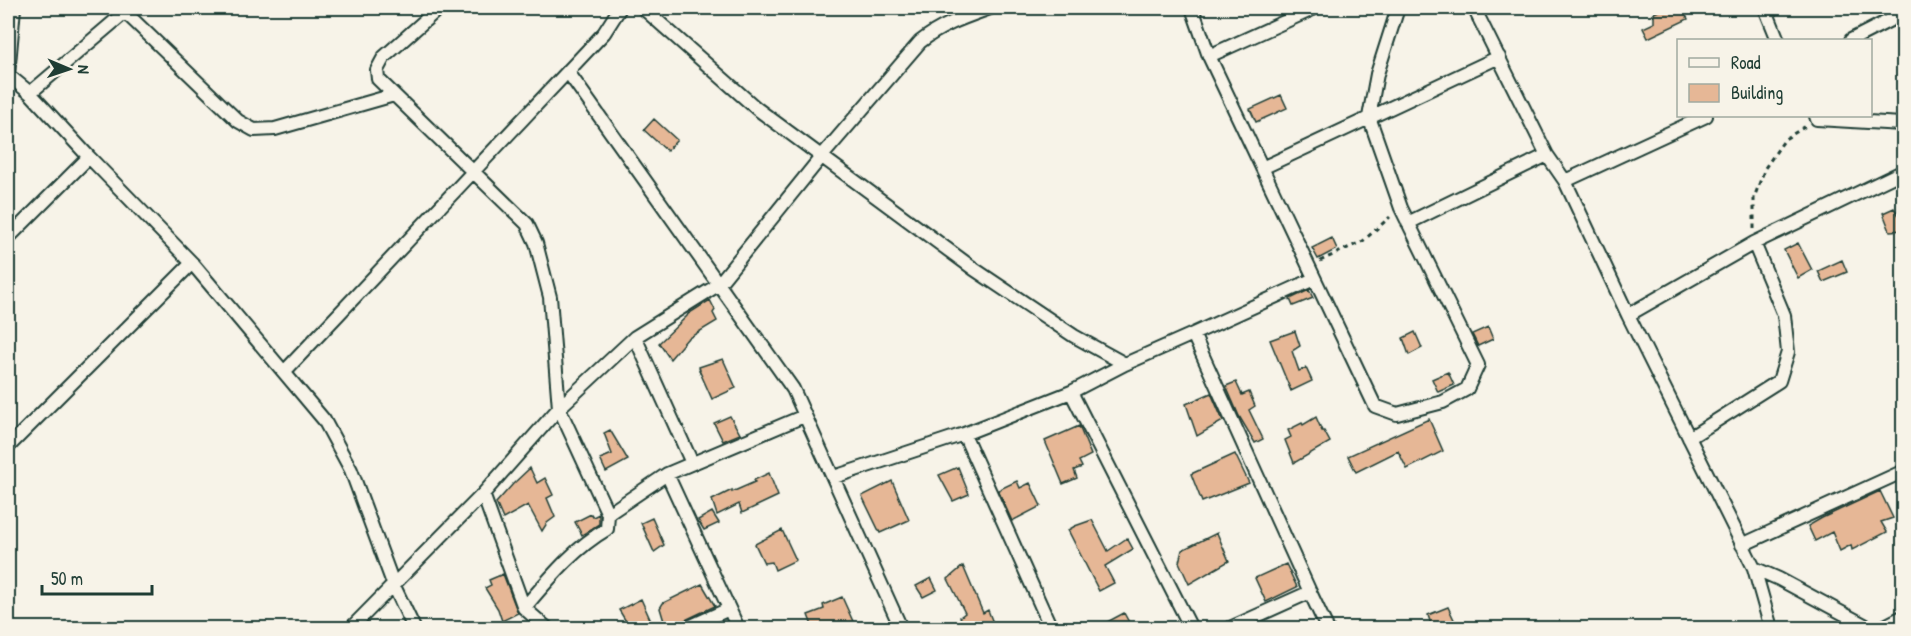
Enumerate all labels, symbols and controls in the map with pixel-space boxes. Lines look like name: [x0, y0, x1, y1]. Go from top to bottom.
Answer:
north arrow: [39, 39, 99, 99]
legend: [1677, 39, 1872, 117]
text: Road: [1731, 50, 1761, 75]
text: N: [73, 65, 95, 75]
text: Building: [1731, 80, 1783, 105]
scale bar: [42, 558, 152, 596]
text: 50 m: [51, 566, 83, 591]

